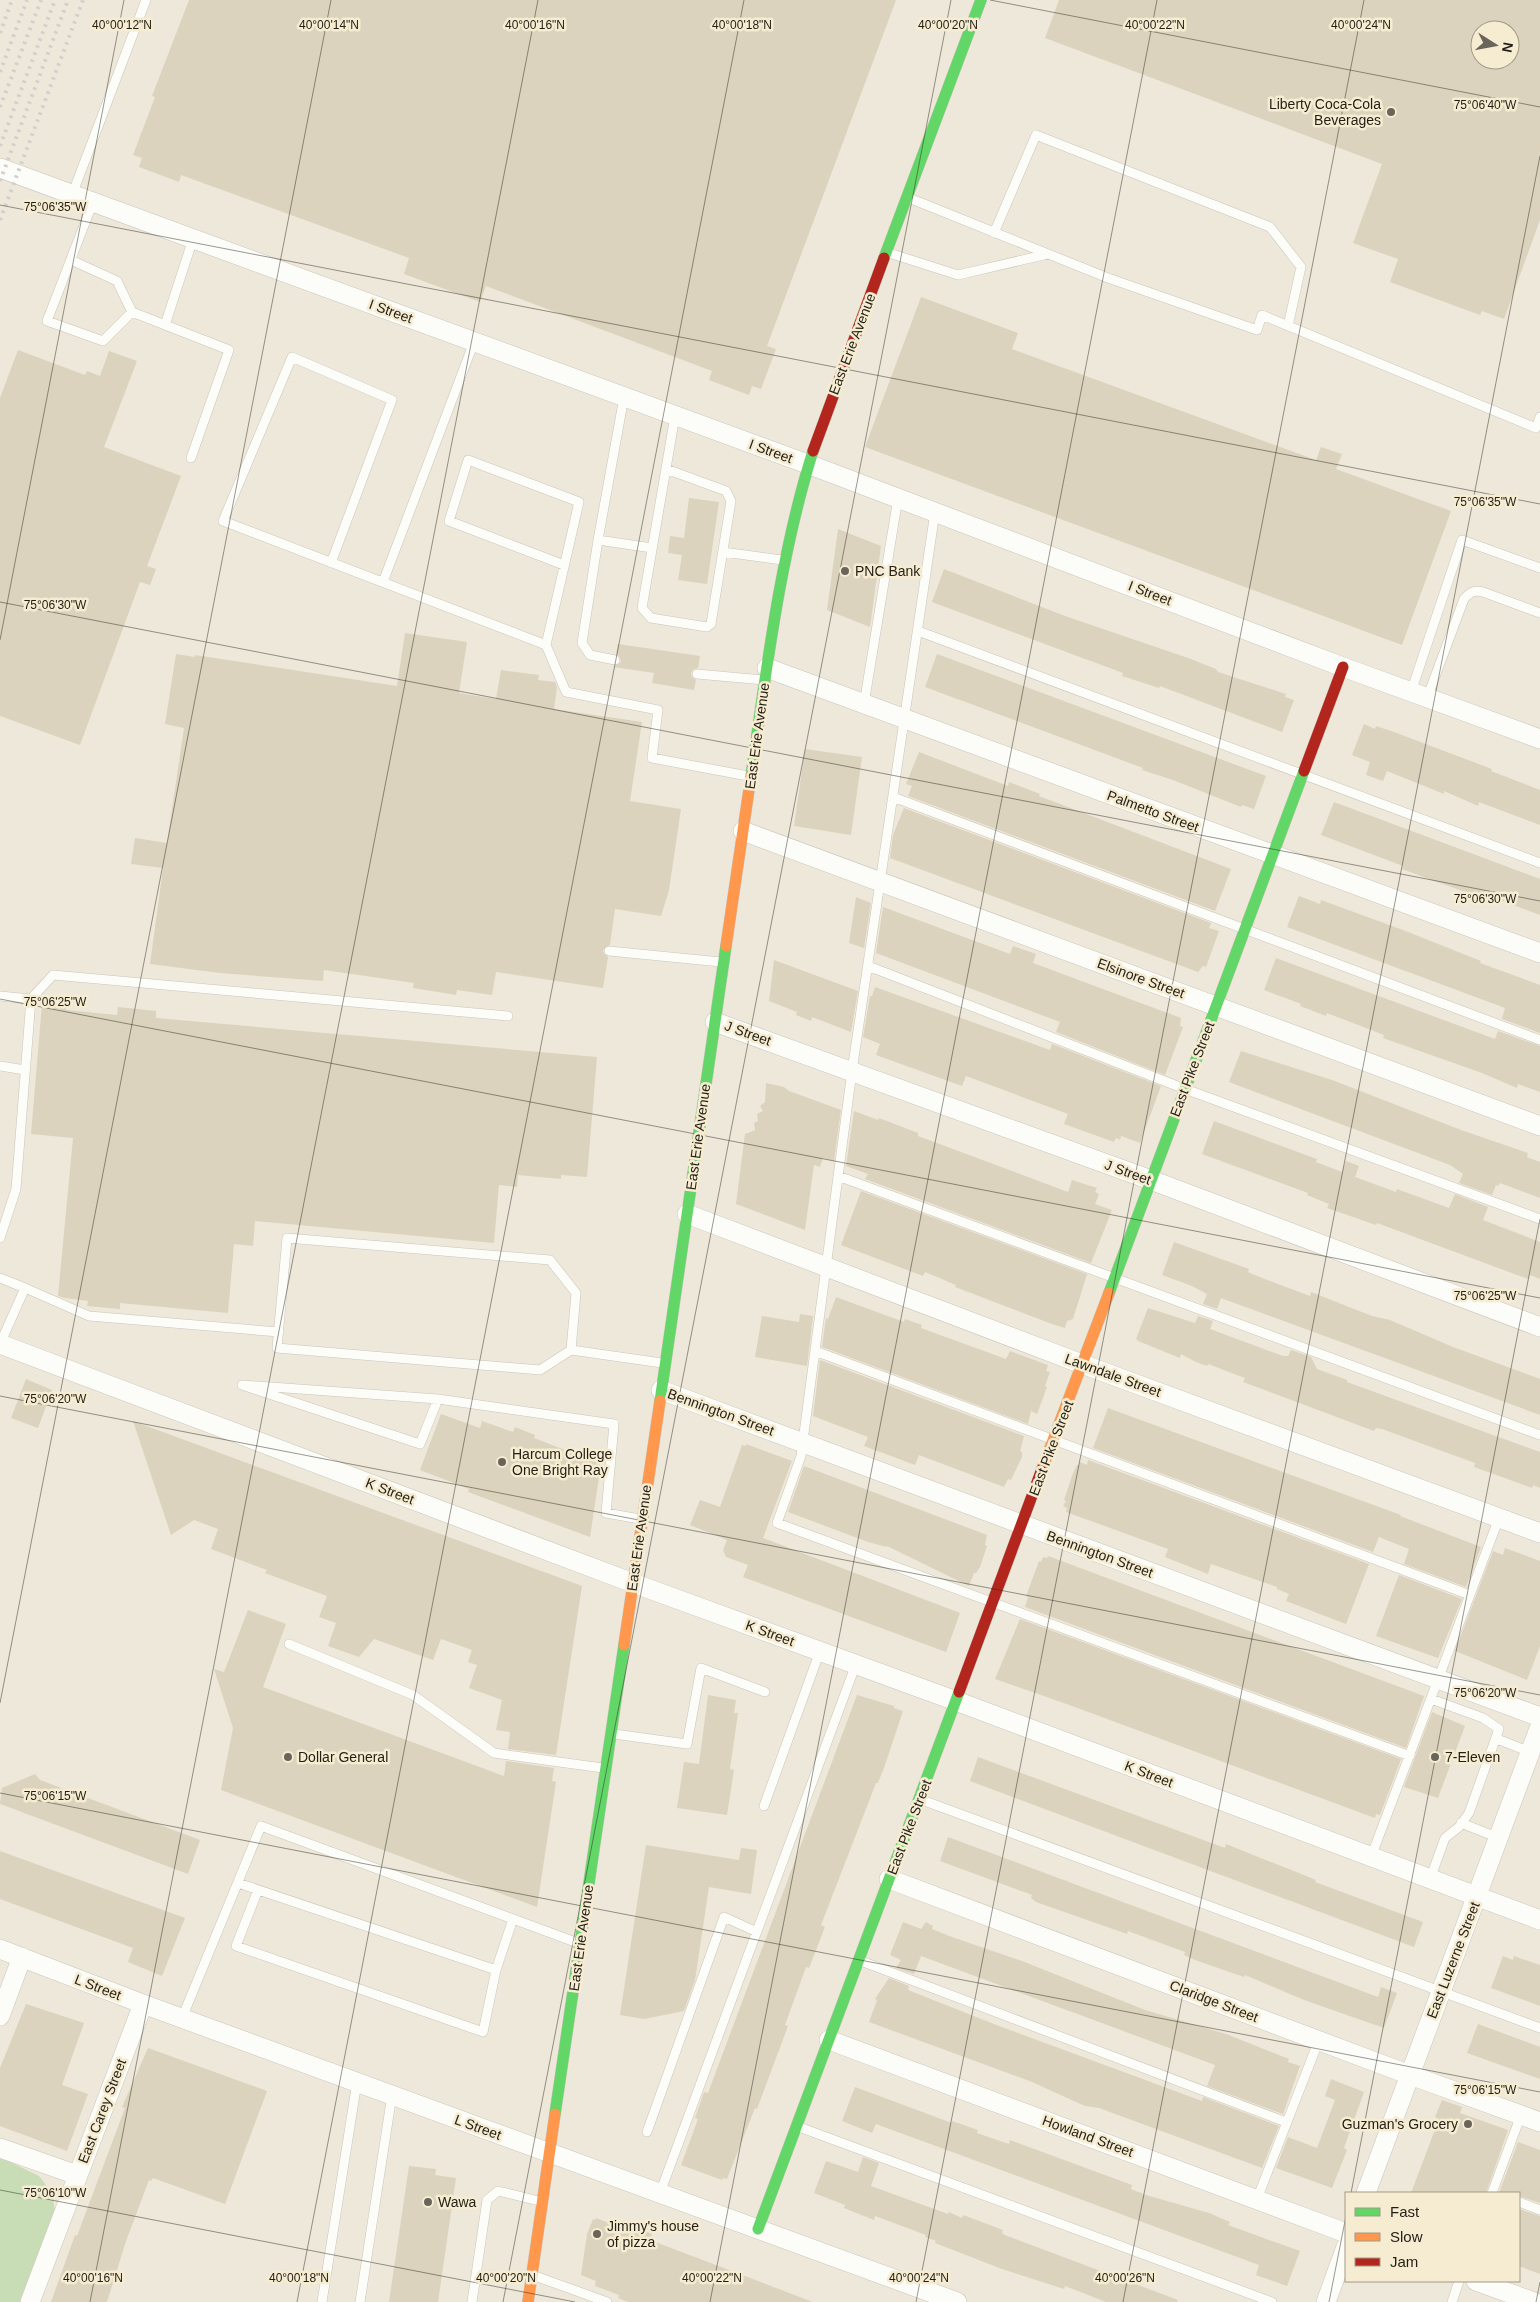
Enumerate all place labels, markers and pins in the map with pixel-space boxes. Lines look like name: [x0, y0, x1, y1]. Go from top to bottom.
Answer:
place label: Liberty Coca-Cola Beverages: [1269, 96, 1381, 128]
marker: Liberty Coca-Cola Beverages: [1385, 106, 1397, 118]
place label: PNC Bank: [855, 563, 921, 579]
marker: PNC Bank: [839, 565, 851, 577]
place label: Harcum College One Bright Ray: [512, 1446, 613, 1478]
marker: Harcum College One Bright Ray: [496, 1456, 508, 1468]
place label: Dollar General: [298, 1749, 388, 1765]
place label: 7-Eleven: [1445, 1749, 1500, 1765]
marker: Dollar General: [282, 1751, 294, 1763]
marker: 7-Eleven: [1429, 1751, 1441, 1763]
place label: Guzman's Grocery: [1342, 2116, 1458, 2132]
marker: Guzman's Grocery: [1462, 2118, 1474, 2130]
place label: Wawa: [438, 2194, 477, 2210]
marker: Wawa: [422, 2196, 434, 2208]
place label: Jimmy's house of pizza: [607, 2218, 699, 2250]
marker: Jimmy's house of pizza: [591, 2228, 603, 2240]

